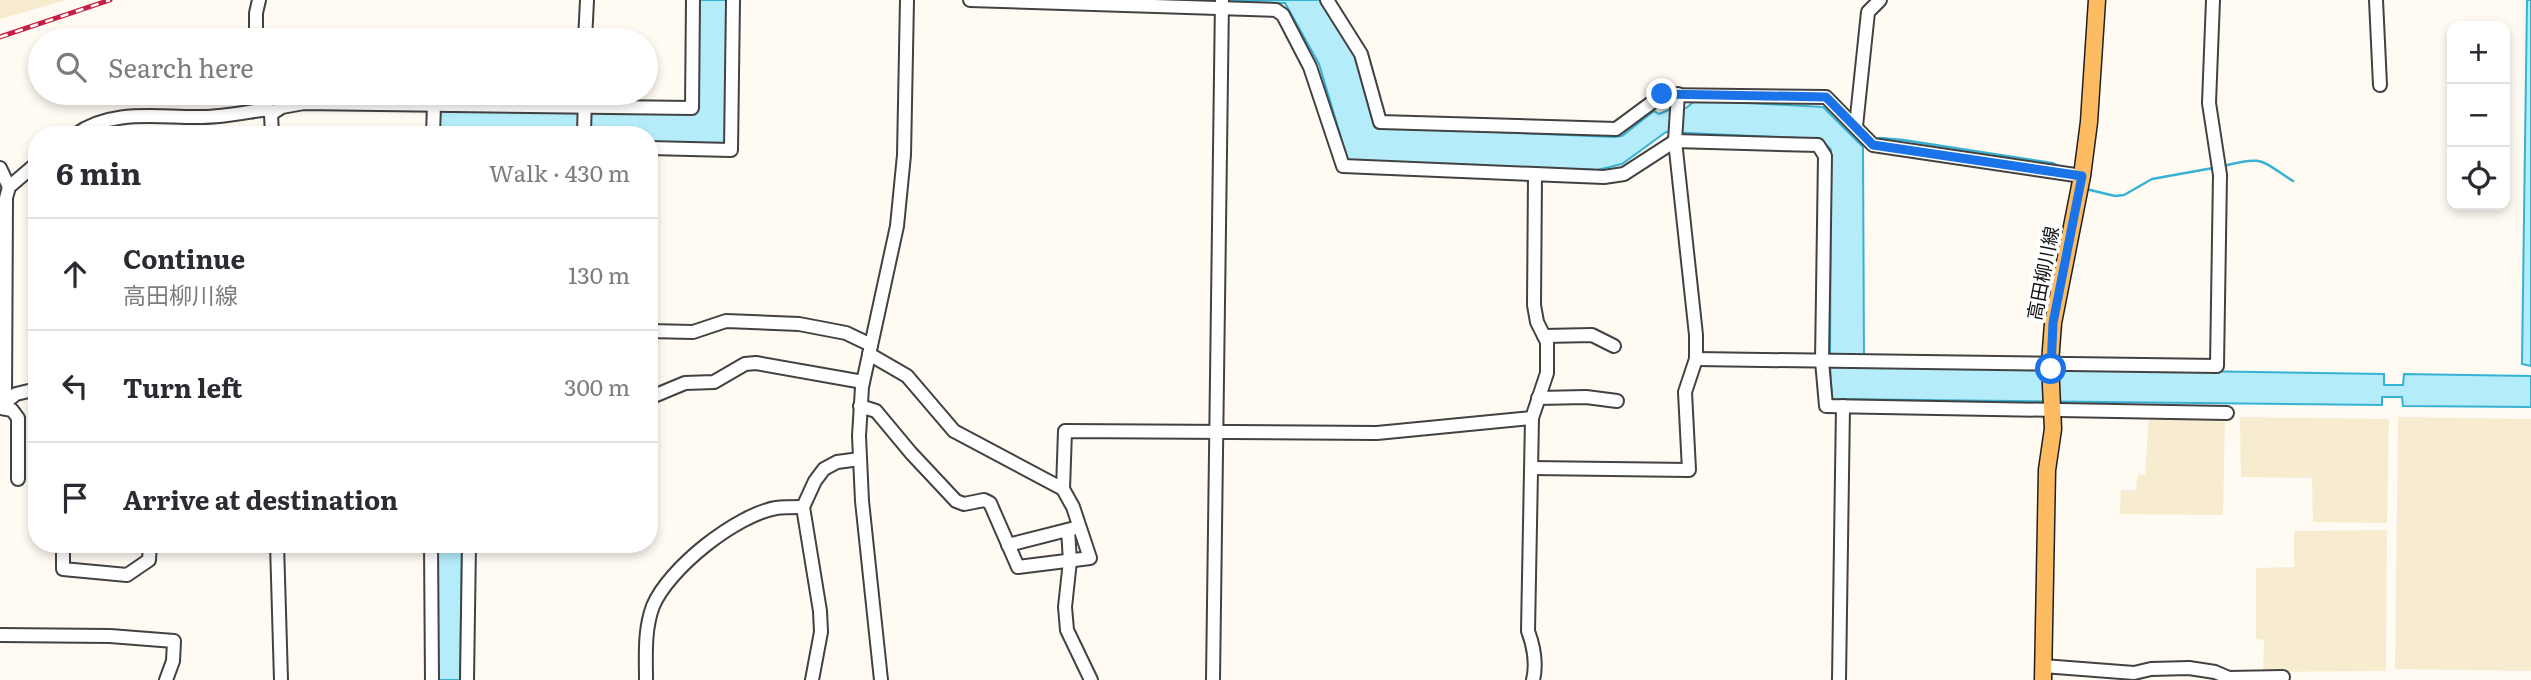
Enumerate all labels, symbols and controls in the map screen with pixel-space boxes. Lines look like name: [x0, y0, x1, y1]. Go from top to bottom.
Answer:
map controls: [2447, 21, 2510, 210]
button: +: [2447, 21, 2510, 84]
search box: [28, 28, 658, 105]
text: Search here: [108, 47, 254, 86]
icon: search: [52, 48, 90, 86]
route end: [1646, 78, 1677, 109]
button: −: [2447, 84, 2510, 147]
button: locate: [2447, 147, 2510, 210]
text: 6 min: [56, 150, 141, 194]
text: Walk · 430 m: [489, 155, 630, 189]
street label: 高田柳川線: [2019, 224, 2065, 322]
text: Continue: [123, 238, 245, 277]
icon: ahead: [56, 255, 94, 293]
text: 130 m: [568, 257, 630, 291]
text: 高田柳川線: [123, 277, 238, 311]
route start: [2035, 353, 2066, 384]
icon: left: [56, 367, 94, 405]
text: Turn left: [123, 367, 242, 406]
text: 300 m: [564, 369, 630, 403]
icon: arrive: [56, 479, 94, 517]
text: Arrive at destination: [123, 479, 398, 518]

